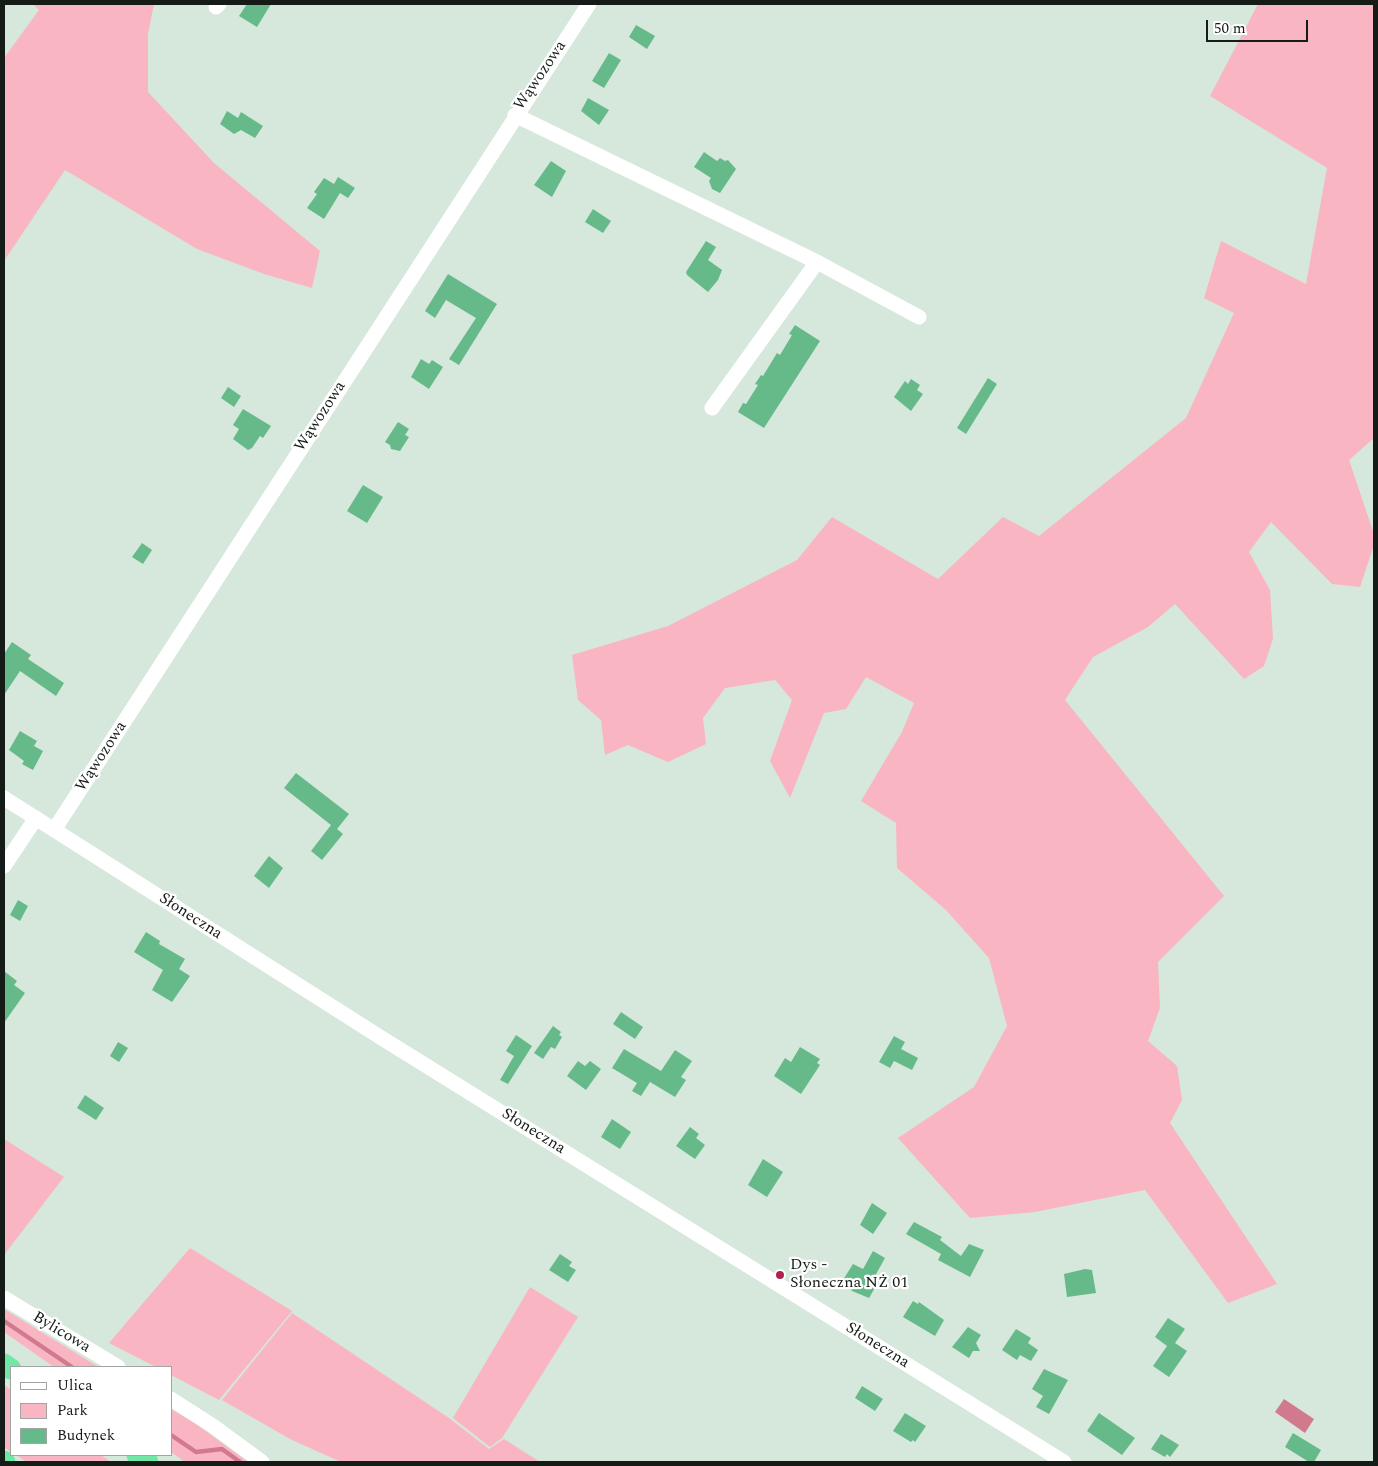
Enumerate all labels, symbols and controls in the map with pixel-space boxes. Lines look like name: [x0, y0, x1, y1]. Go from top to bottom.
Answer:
scale bar: [1208, 10, 1310, 42]
text: 50 m: [1214, 17, 1246, 40]
street label: Wąwozowa: [511, 38, 571, 114]
street label: Wąwozowa: [291, 378, 351, 456]
street label: Wąwozowa: [72, 718, 132, 796]
street label: Słoneczna: [155, 890, 225, 944]
street label: Słoneczna: [498, 1105, 568, 1159]
place label: Dys - Słoneczna NŻ 01: [790, 1256, 908, 1294]
marker: Dys - Słoneczna NŻ 01: [774, 1269, 786, 1281]
street label: Bylicowa: [29, 1308, 93, 1358]
street label: Słoneczna: [842, 1319, 912, 1373]
legend: [10, 1366, 172, 1456]
text: Ulica: [57, 1374, 93, 1397]
text: Park: [57, 1399, 88, 1422]
text: Budynek: [57, 1424, 115, 1447]

